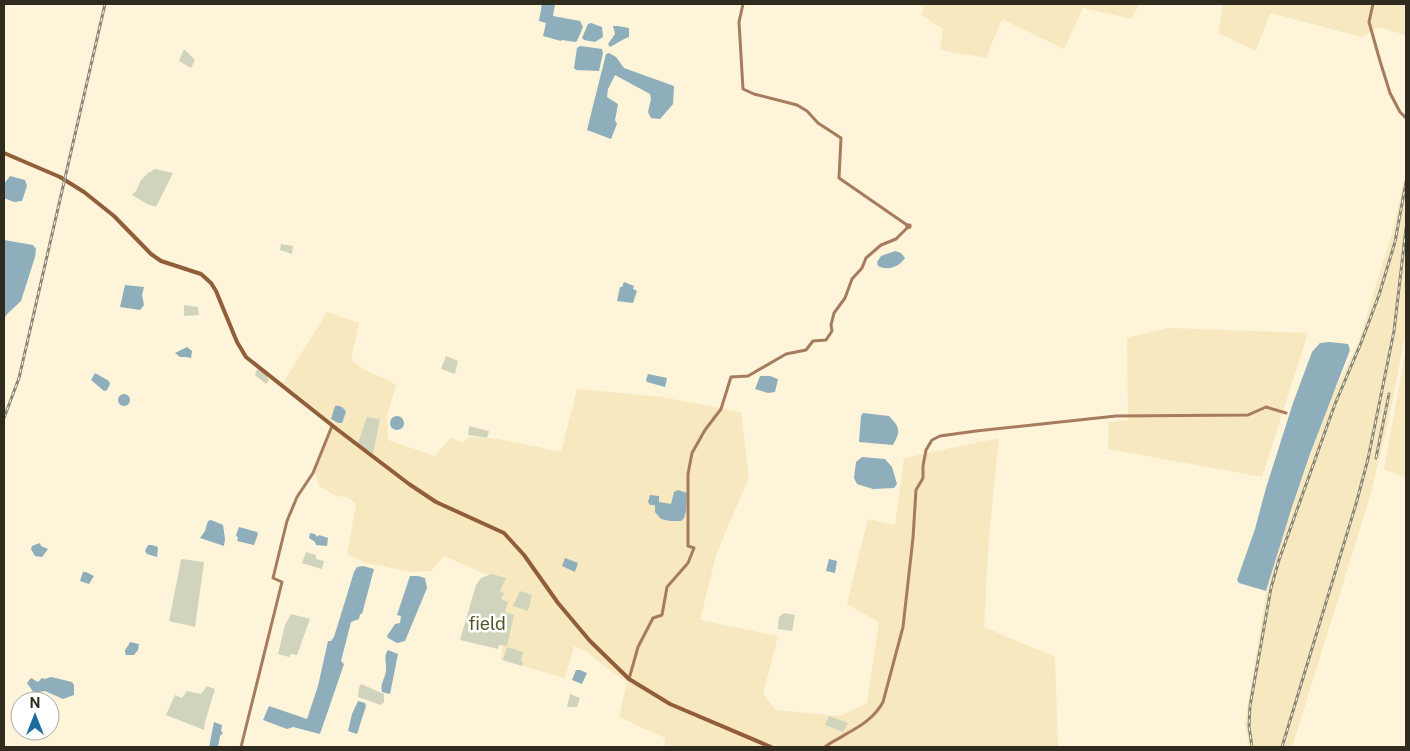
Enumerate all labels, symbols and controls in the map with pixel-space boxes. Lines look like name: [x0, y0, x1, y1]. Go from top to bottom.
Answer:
park label: field: [468, 613, 506, 634]
north arrow: [10, 691, 60, 741]
text: N: [30, 695, 40, 711]

